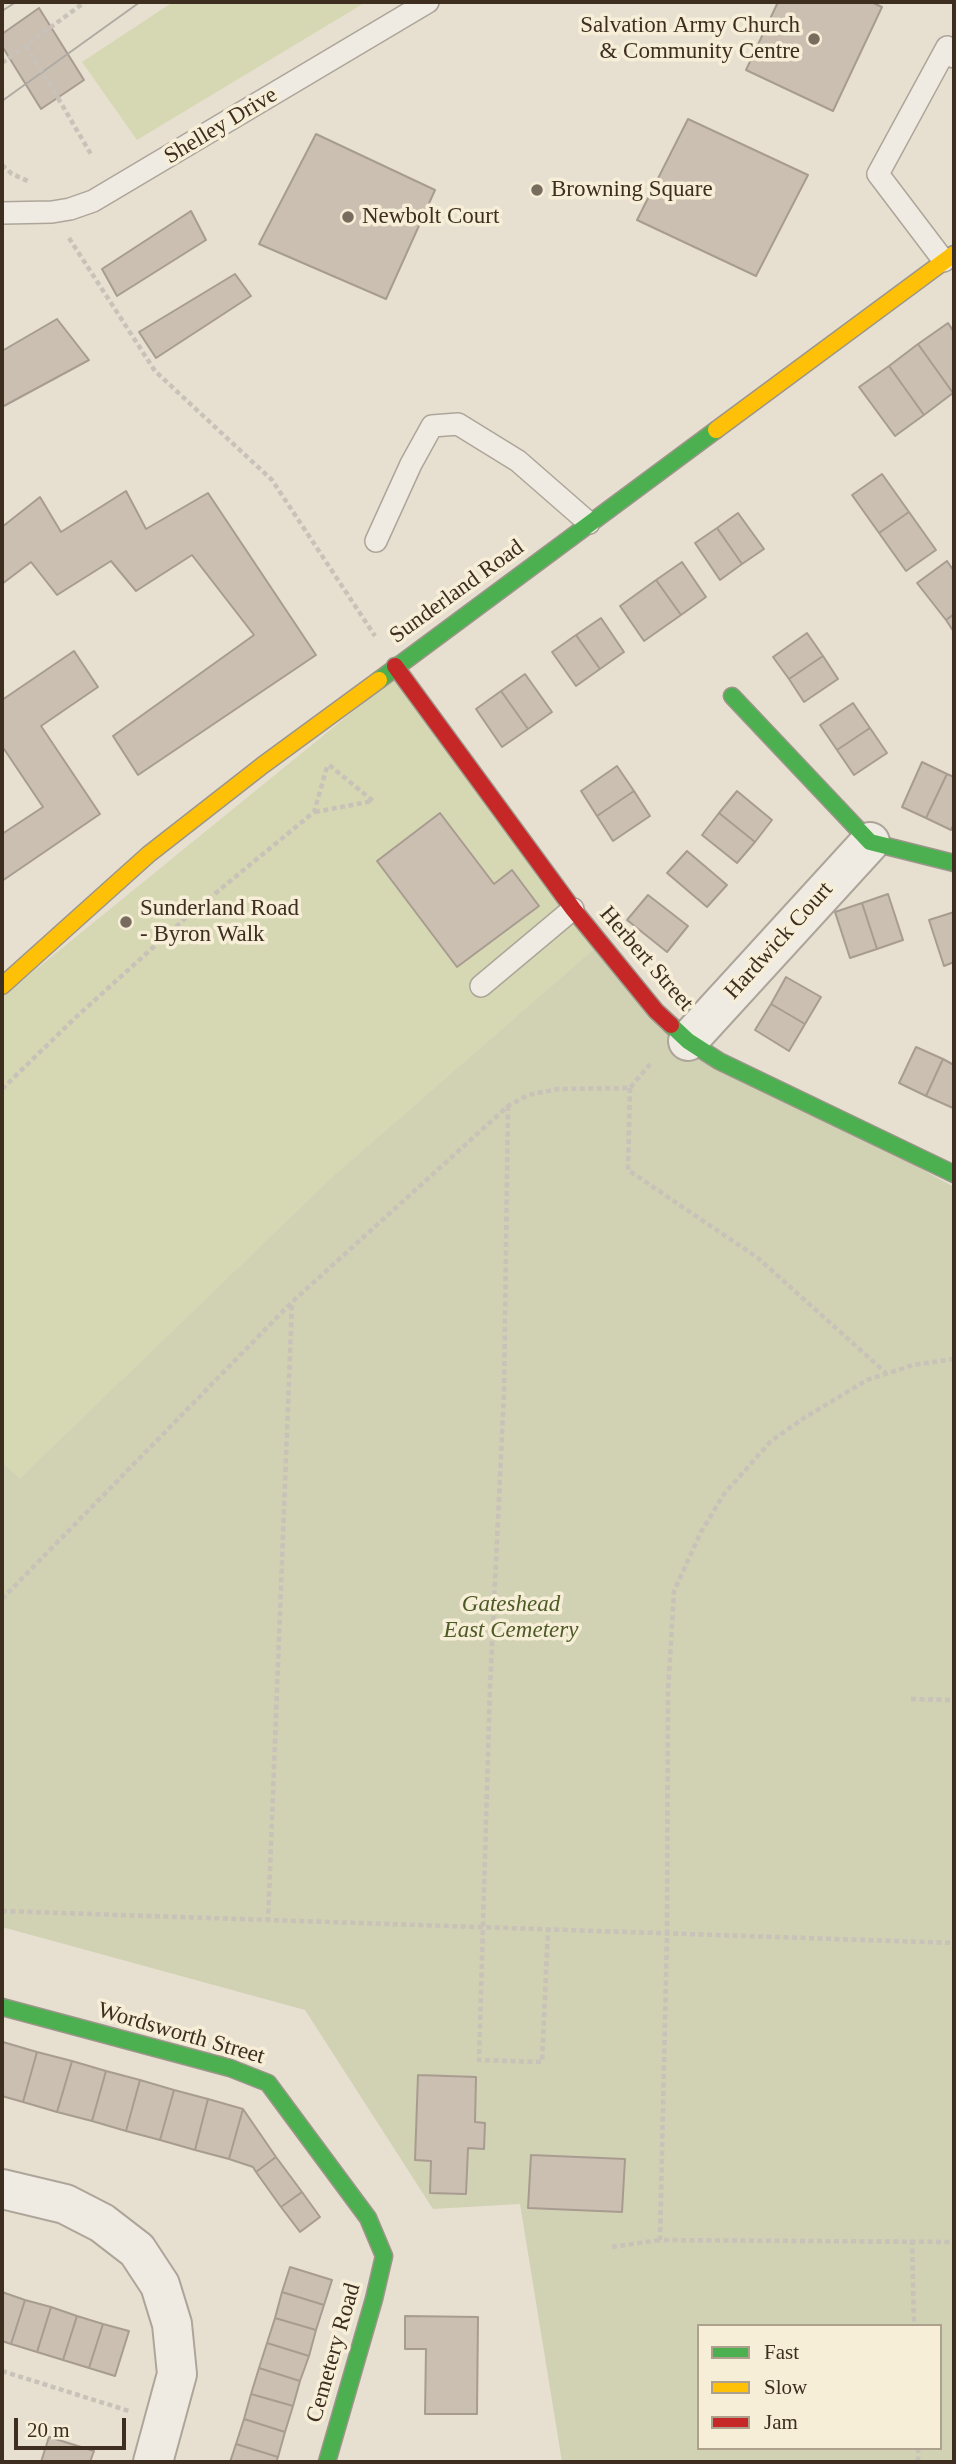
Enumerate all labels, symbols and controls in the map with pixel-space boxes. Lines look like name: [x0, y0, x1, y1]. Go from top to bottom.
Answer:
place label: Salvation Army Church & Community Centre: [580, 12, 800, 66]
marker: Salvation Army Church & Community Centre: [806, 31, 822, 47]
street label: Shelley Drive: [159, 81, 283, 171]
place label: Browning Square: [551, 176, 713, 204]
marker: Browning Square: [529, 182, 545, 198]
place label: Newbolt Court: [362, 203, 499, 231]
marker: Newbolt Court: [340, 209, 356, 225]
street label: Sunderland Road: [385, 534, 529, 650]
street label: Hardwick Court: [719, 876, 839, 1006]
place label: Sunderland Road - Byron Walk: [140, 895, 299, 949]
street label: Herbert Street: [593, 901, 699, 1017]
marker: Sunderland Road - Byron Walk: [118, 914, 134, 930]
park label: Gateshead East Cemetery: [444, 1591, 578, 1645]
street label: Wordsworth Street: [94, 1997, 268, 2071]
street label: Cemetery Road: [301, 2280, 367, 2426]
legend: [697, 2324, 942, 2450]
text: Fast: [764, 2340, 799, 2364]
text: Slow: [764, 2375, 807, 2399]
scale bar: [18, 2404, 130, 2448]
text: Jam: [764, 2410, 798, 2434]
text: 20 m: [27, 2418, 70, 2442]

